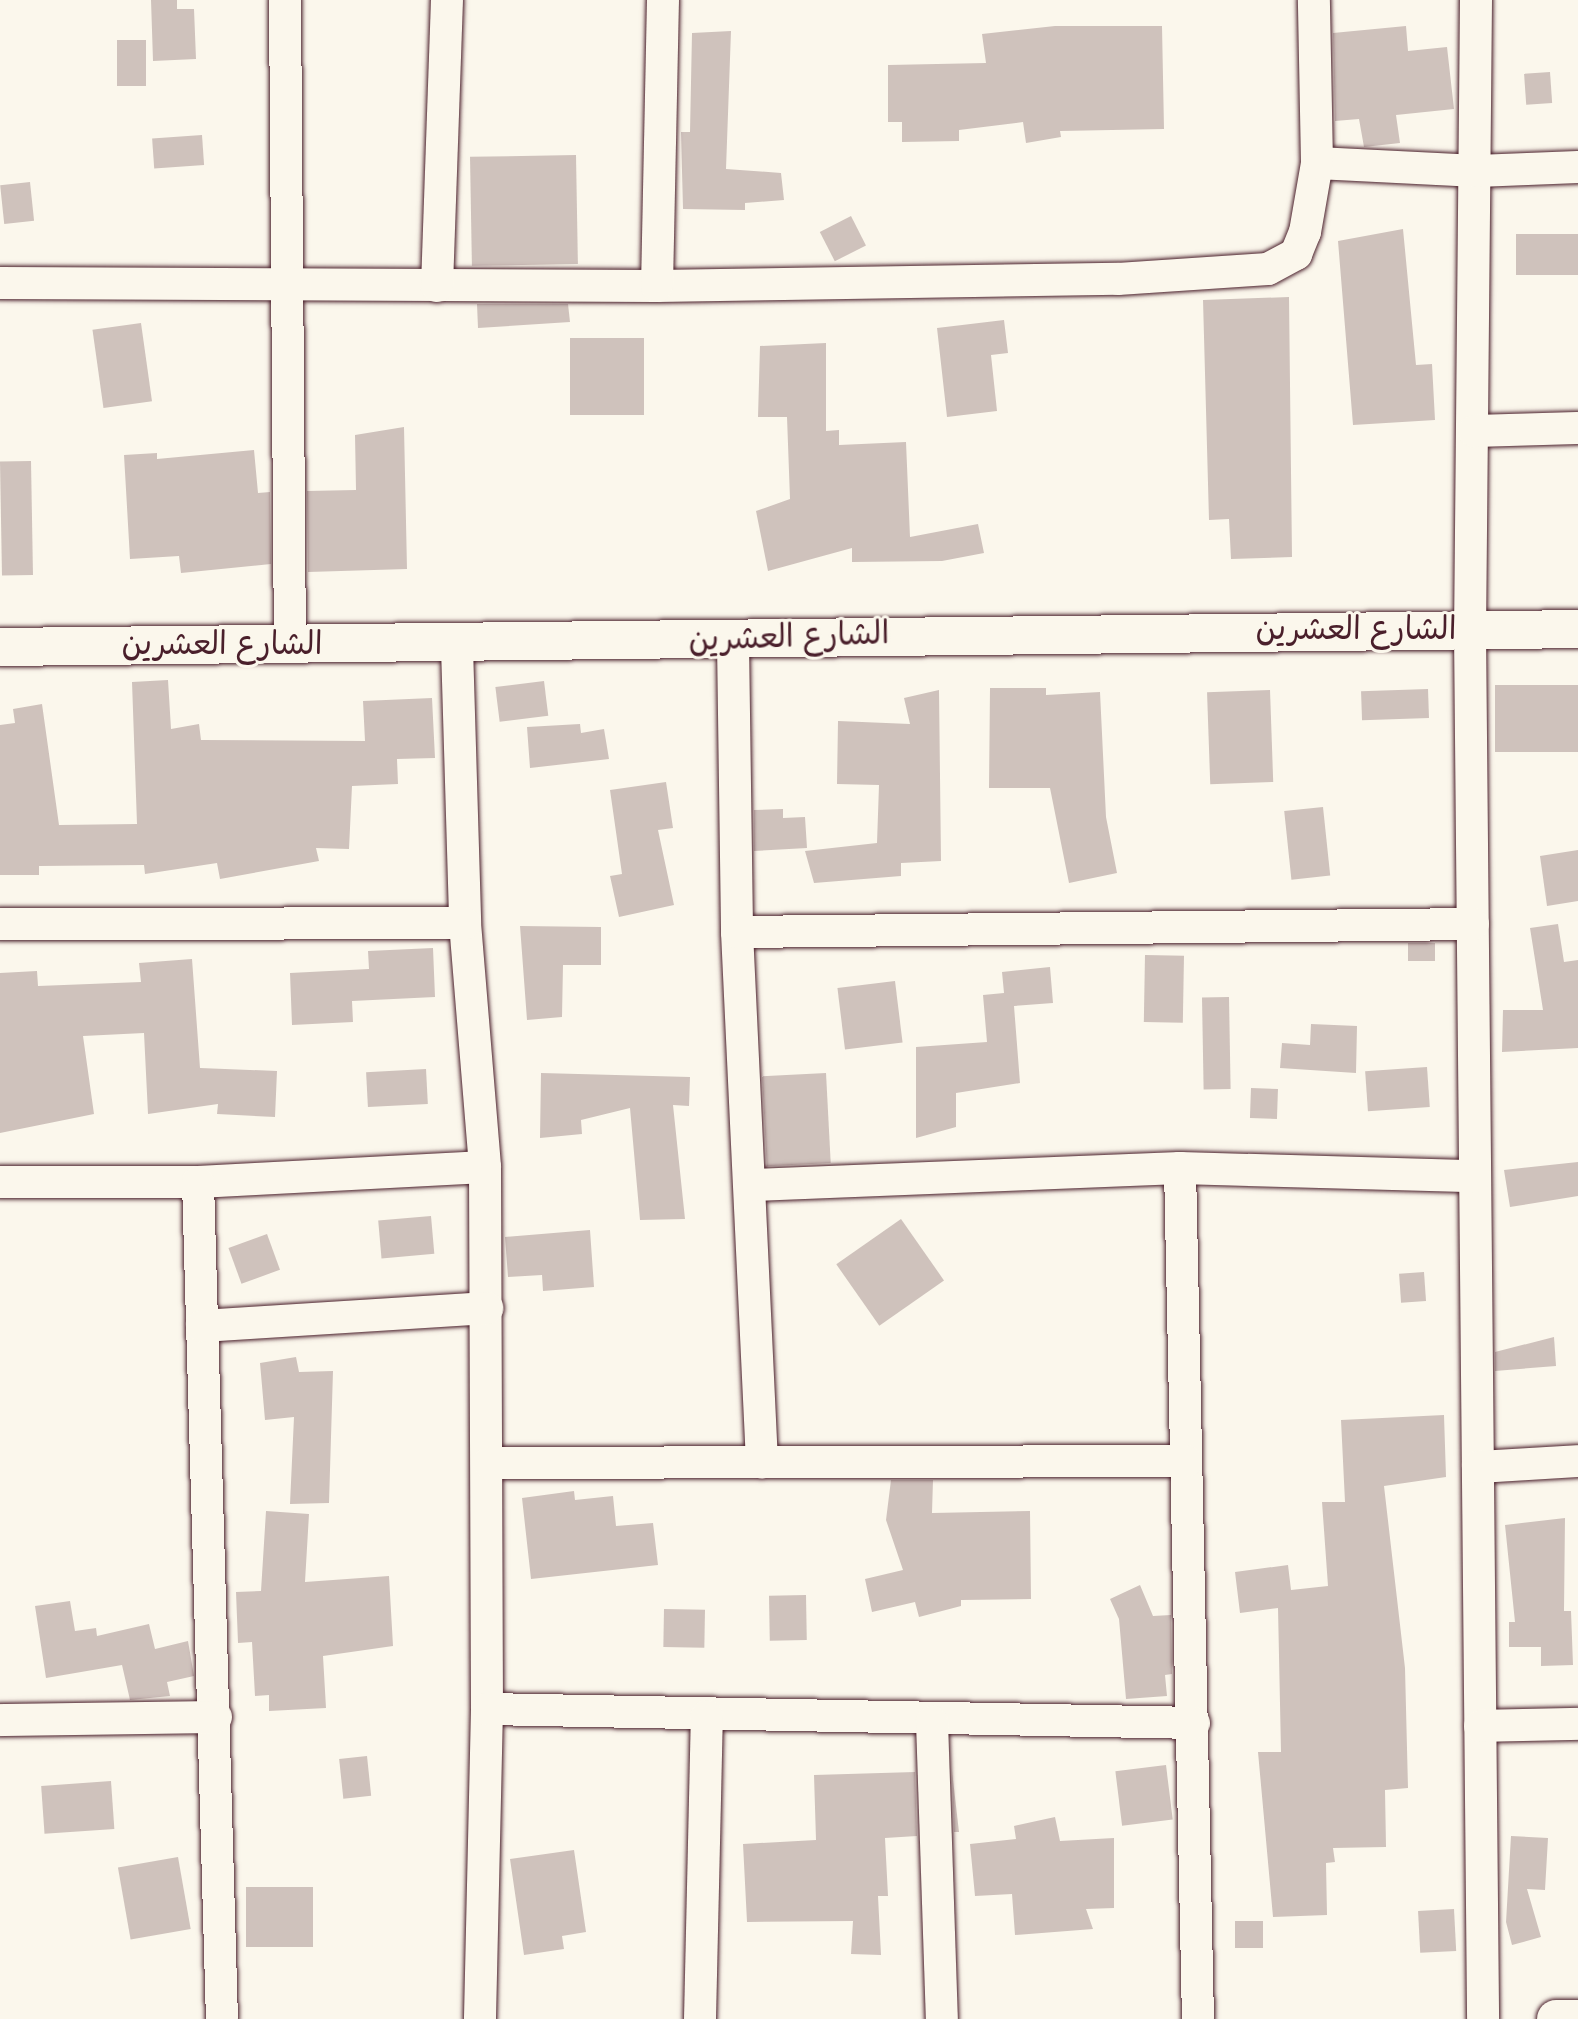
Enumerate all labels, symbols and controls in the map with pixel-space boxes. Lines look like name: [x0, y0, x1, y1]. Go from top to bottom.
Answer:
street label: الشارع العشرين: [1255, 613, 1457, 651]
street label: الشارع العشرين: [688, 617, 890, 663]
street label: الشارع العشرين: [121, 628, 323, 666]

